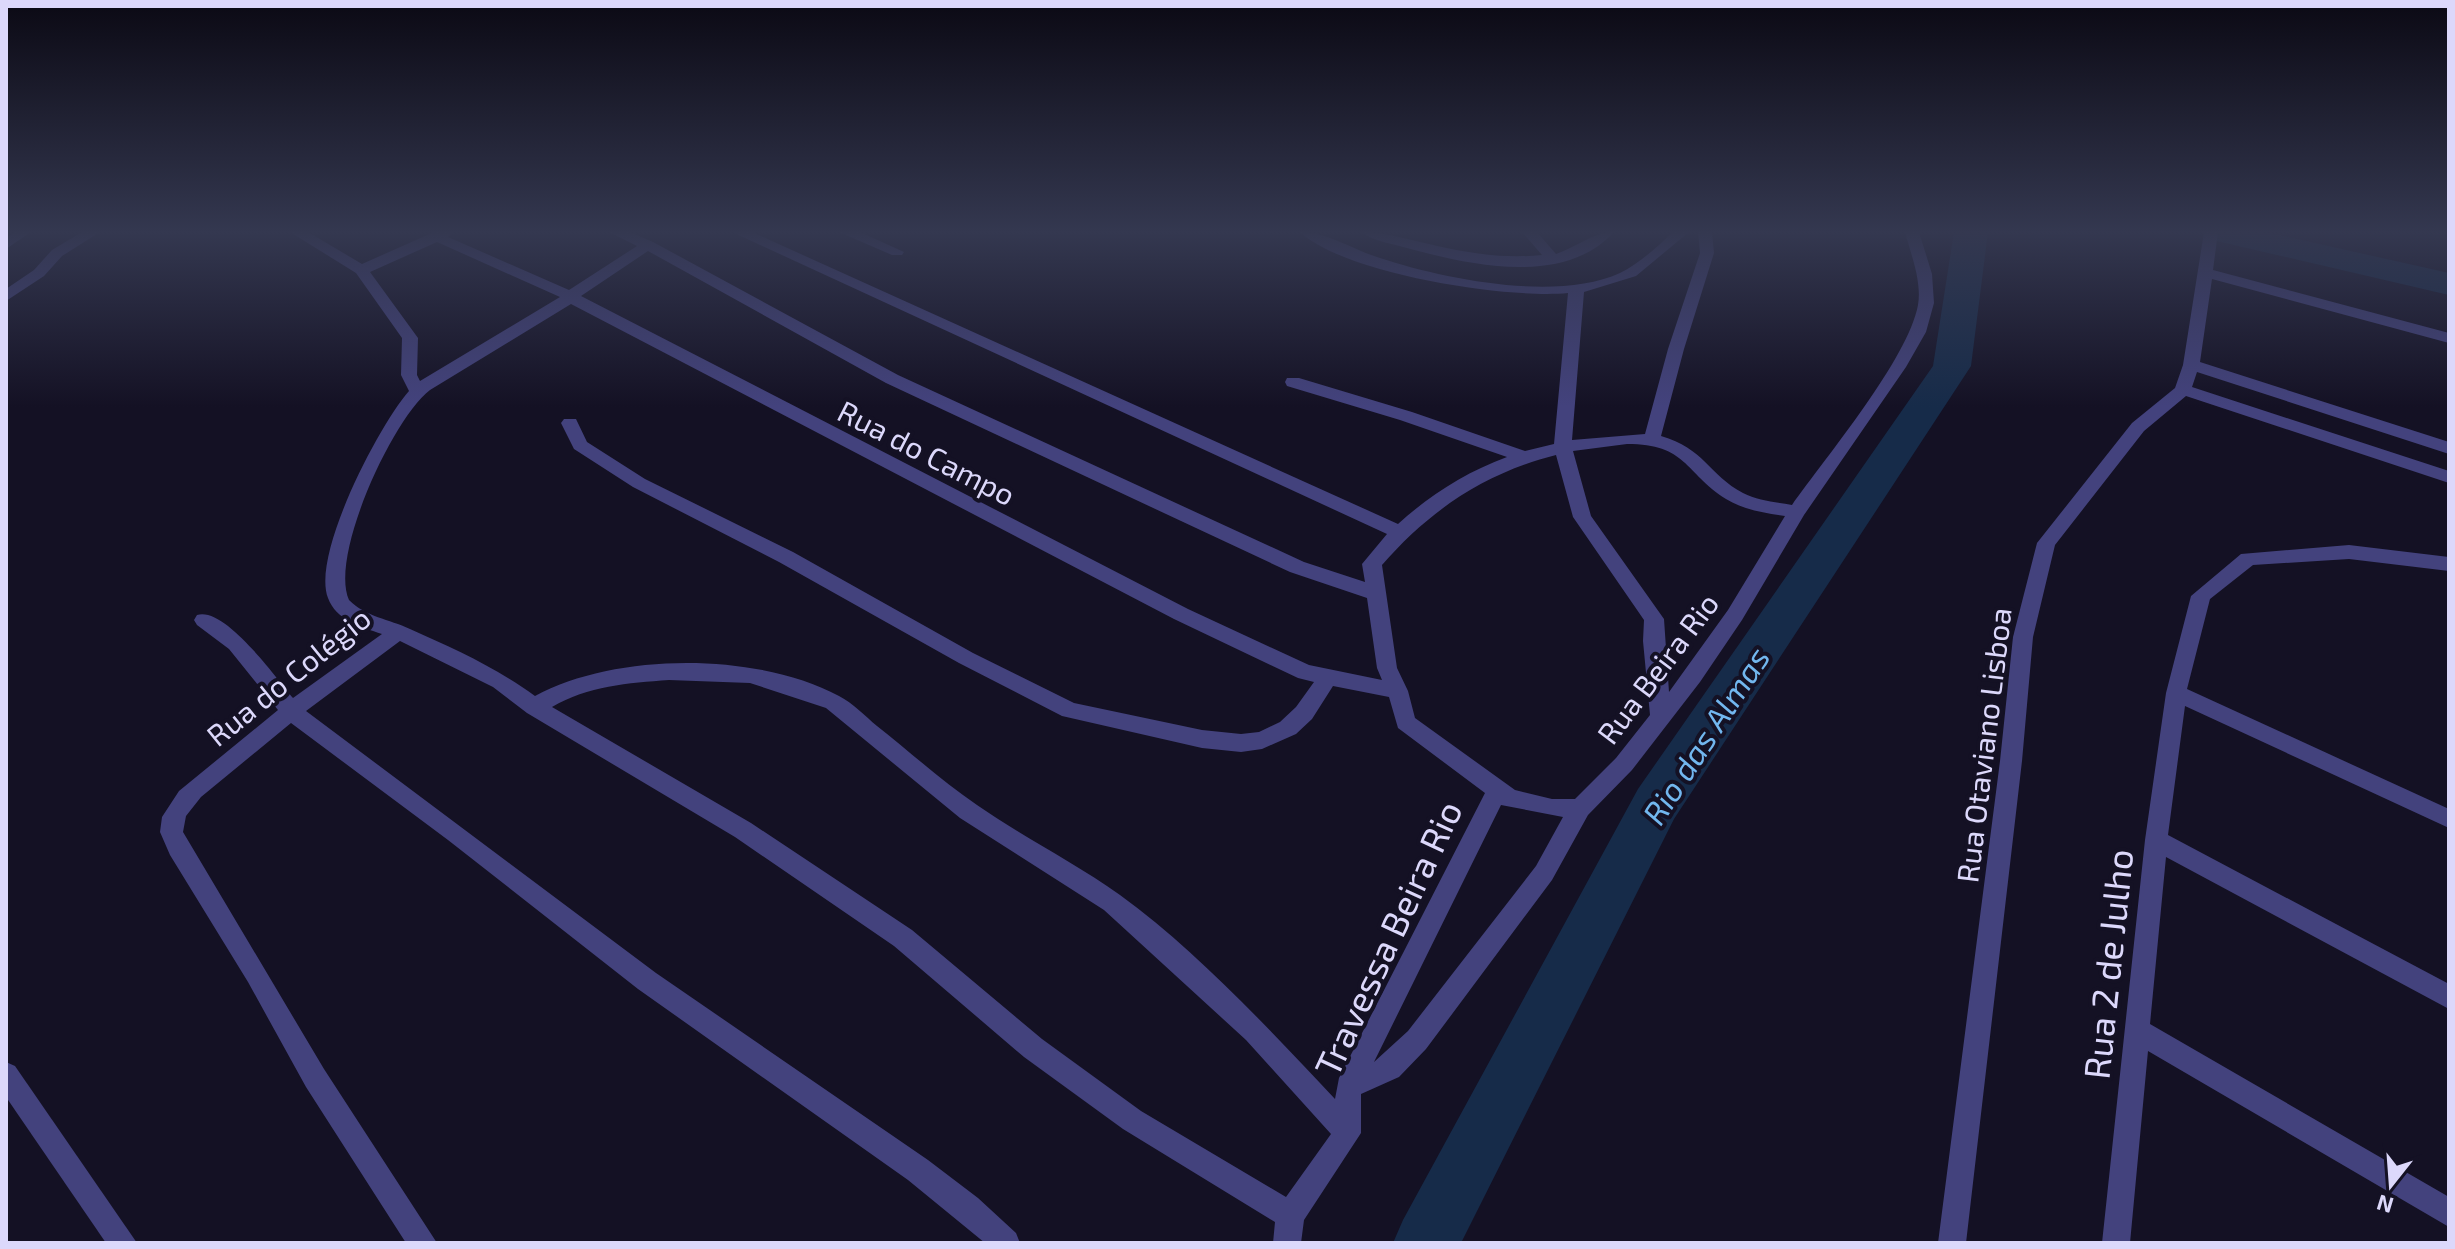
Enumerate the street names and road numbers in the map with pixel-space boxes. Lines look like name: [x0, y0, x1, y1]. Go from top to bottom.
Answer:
street label: Rua do Campo: [832, 392, 1022, 512]
street label: Rua Beira Rio: [1589, 586, 1725, 750]
street label: Rua do Colégio: [199, 599, 377, 753]
street label: Rua Otaviano Lisboa: [1948, 606, 2018, 884]
street label: Travessa Beira Rio: [1304, 794, 1470, 1082]
street label: Rua 2 de Julho: [2074, 847, 2140, 1081]

